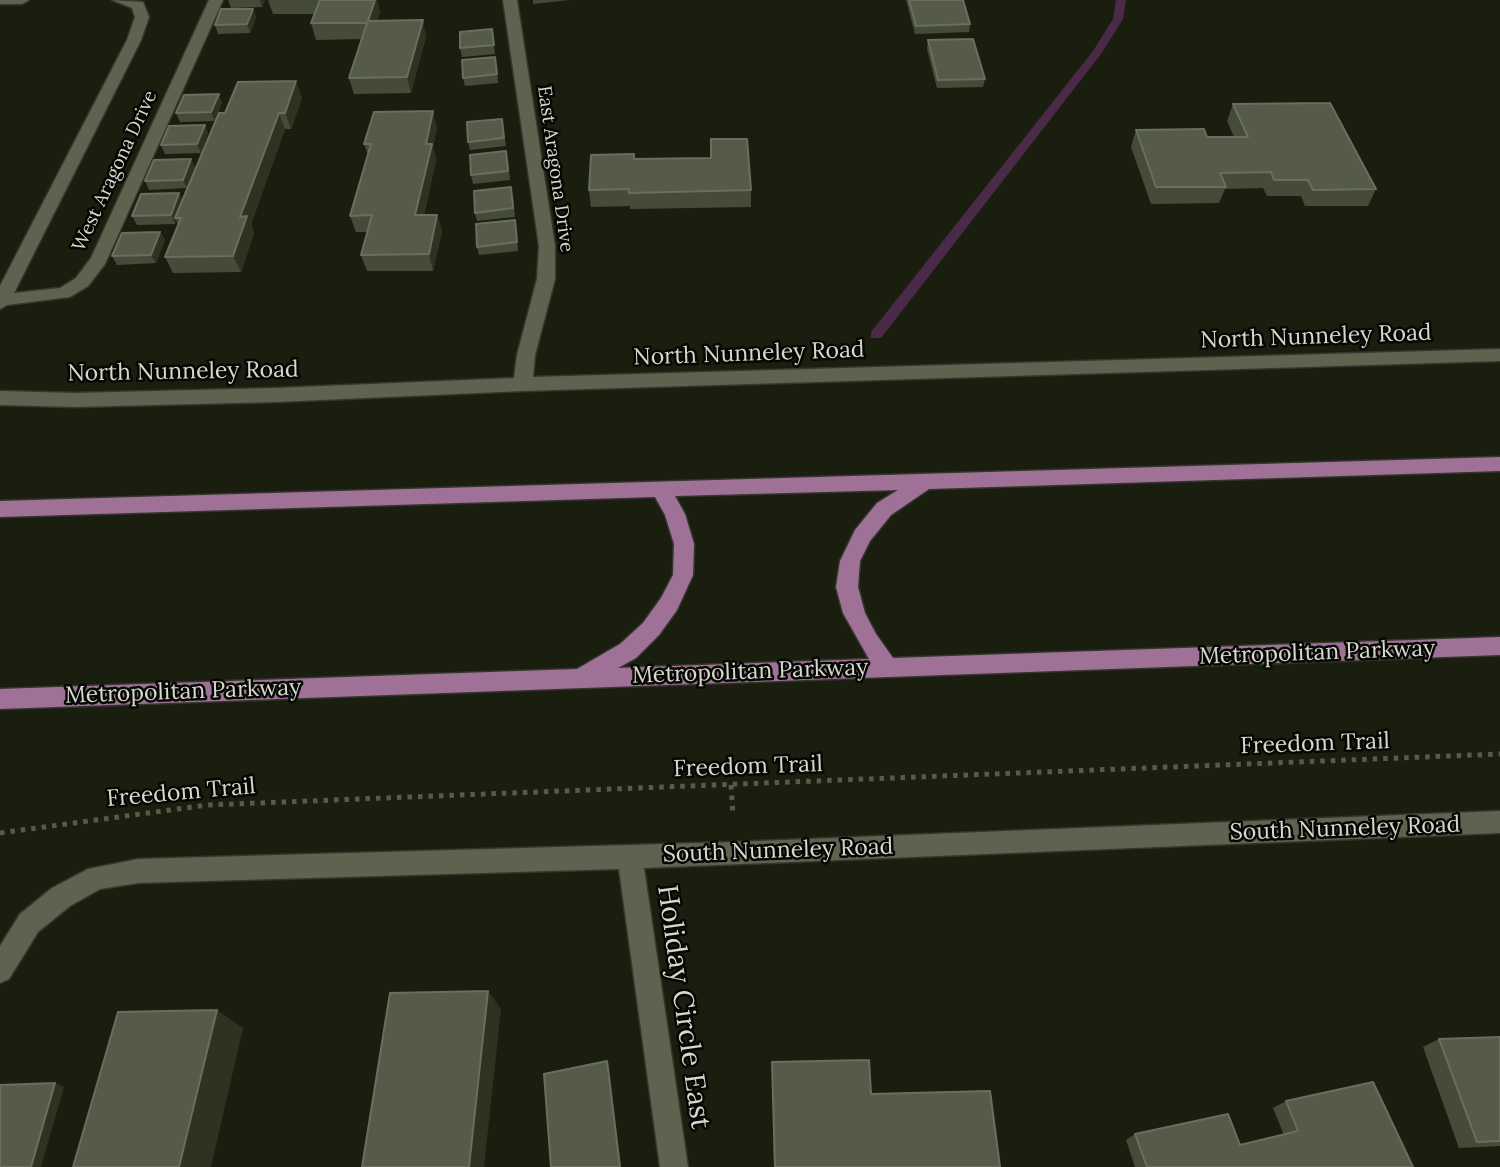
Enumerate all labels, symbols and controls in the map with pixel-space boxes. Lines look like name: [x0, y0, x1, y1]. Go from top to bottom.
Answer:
street label: East Aragona Drive: [532, 84, 578, 254]
street label: West Aragona Drive: [68, 87, 162, 255]
street label: North Nunneley Road: [1200, 319, 1432, 355]
street label: North Nunneley Road: [633, 336, 865, 372]
street label: North Nunneley Road: [67, 356, 299, 388]
street label: Metropolitan Parkway: [1198, 635, 1436, 671]
street label: Metropolitan Parkway: [631, 654, 869, 690]
street label: Metropolitan Parkway: [64, 674, 302, 710]
street label: Freedom Trail: [1240, 728, 1390, 760]
street label: Freedom Trail: [673, 751, 823, 783]
street label: Freedom Trail: [105, 773, 257, 813]
street label: South Nunneley Road: [1229, 811, 1461, 847]
street label: South Nunneley Road: [662, 833, 894, 869]
street label: Holiday Circle East: [649, 883, 717, 1131]

